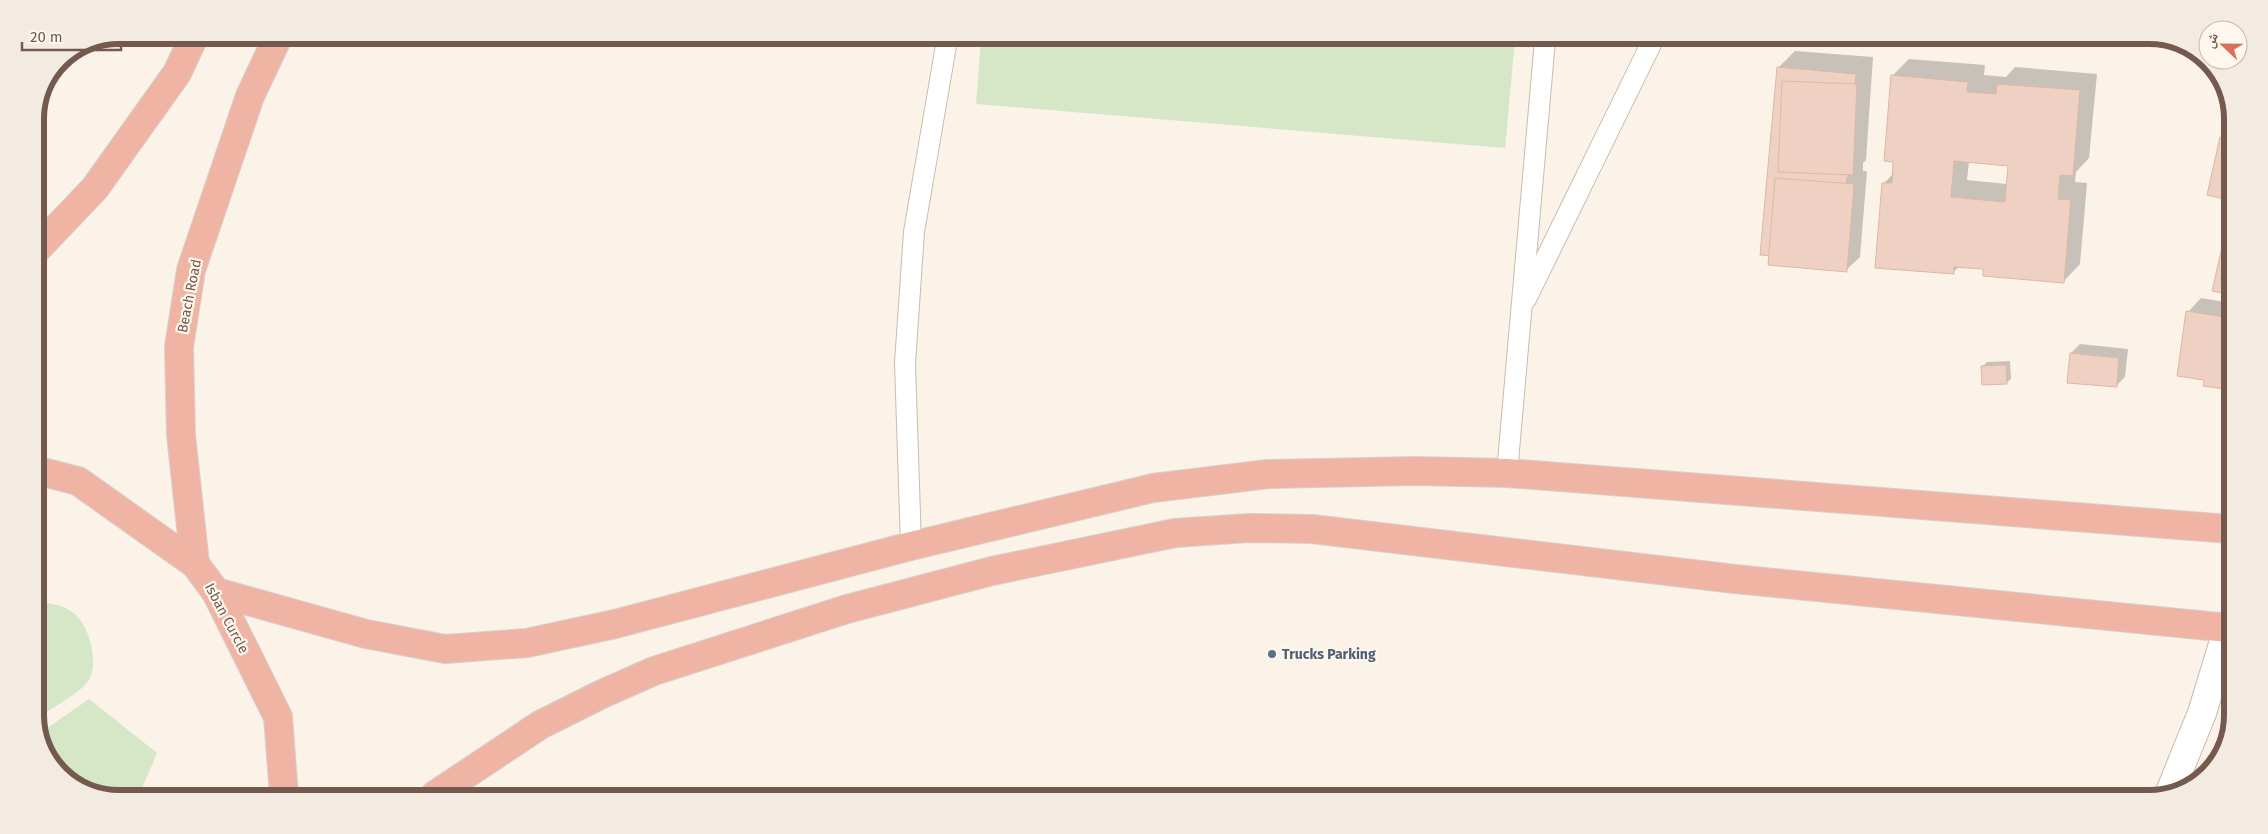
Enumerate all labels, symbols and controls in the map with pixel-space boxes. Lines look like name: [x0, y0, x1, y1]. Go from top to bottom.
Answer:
scale bar: [22, 20, 121, 52]
north arrow: [2198, 20, 2248, 70]
text: 20 m: [30, 28, 63, 46]
text: ش: [2201, 30, 2222, 50]
street label: Beach Road: [174, 258, 205, 334]
street label: Isban Curcle: [201, 580, 252, 656]
place label: Trucks Parking: [1282, 646, 1376, 663]
marker: Trucks Parking: [1266, 648, 1278, 660]

